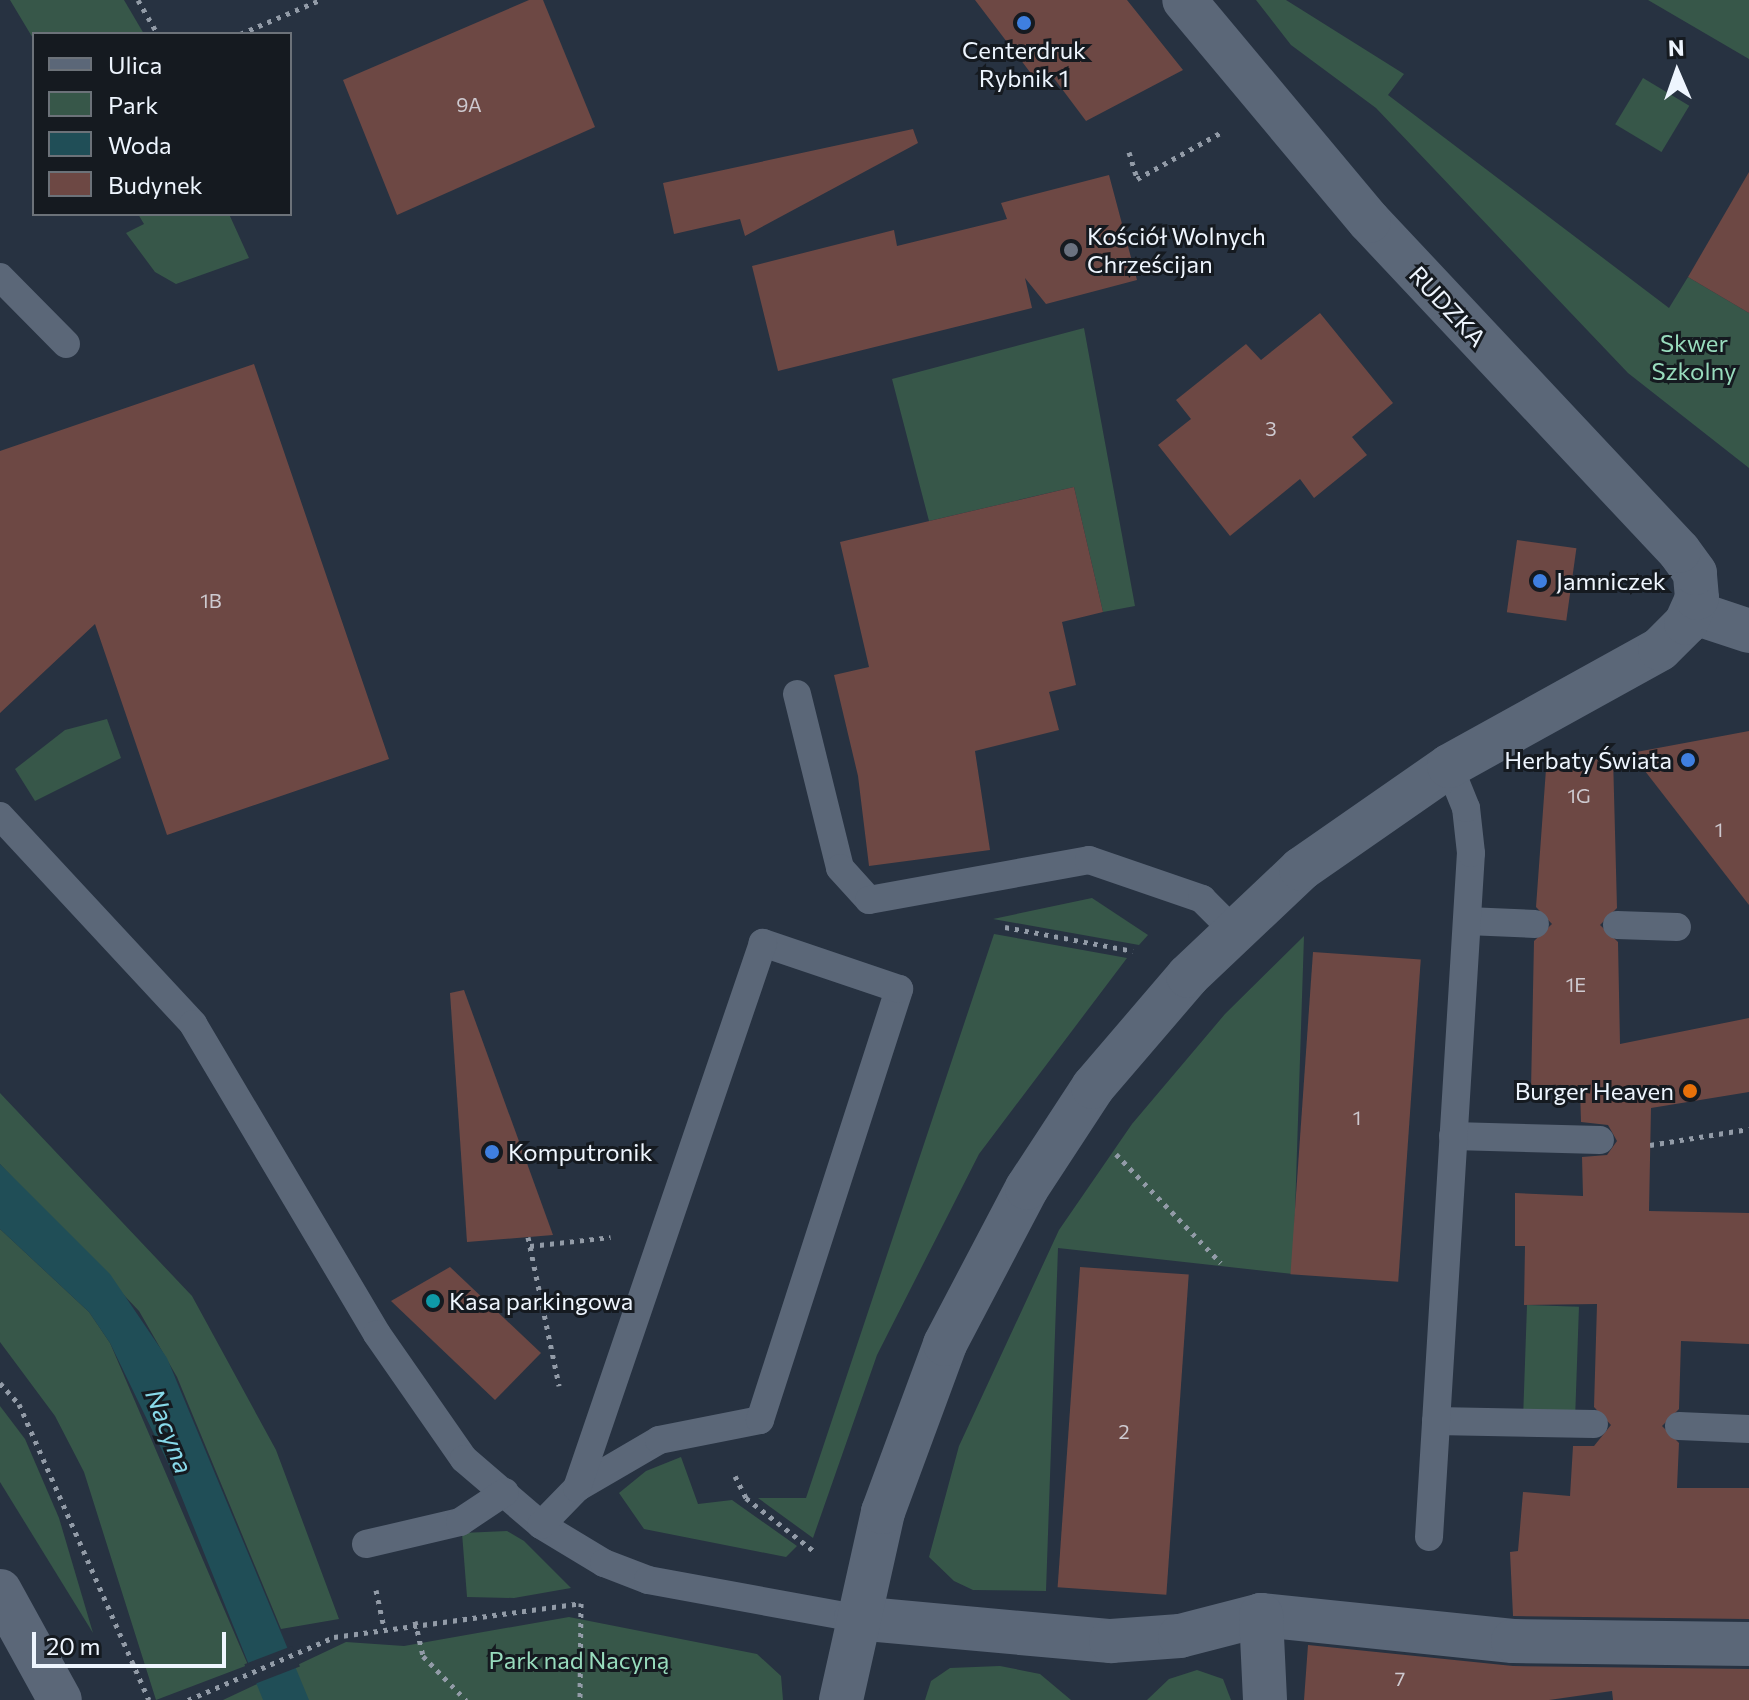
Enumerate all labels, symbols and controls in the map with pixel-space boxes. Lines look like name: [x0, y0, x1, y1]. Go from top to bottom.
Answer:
marker: Centerdruk Rybnik 1: [1015, 14, 1033, 32]
legend: [32, 32, 292, 216]
north arrow: [1637, 32, 1717, 112]
text: N: [1667, 34, 1685, 61]
place label: Centerdruk Rybnik 1: [962, 36, 1086, 92]
text: Ulica: [108, 50, 162, 79]
text: Park: [108, 90, 158, 119]
house number: 9A: [456, 92, 482, 116]
text: Woda: [108, 130, 172, 159]
text: Budynek: [108, 170, 203, 199]
place label: Kościół Wolnych Chrześcijan: [1087, 222, 1266, 278]
marker: Kościół Wolnych Chrześcijan: [1062, 241, 1080, 259]
street label: RUDZKA: [1404, 260, 1492, 352]
park label: Skwer Szkolny: [1652, 329, 1736, 385]
house number: 3: [1265, 416, 1277, 440]
place label: Jamniczek: [1556, 567, 1666, 595]
marker: Jamniczek: [1531, 572, 1549, 590]
house number: 1B: [200, 588, 222, 612]
place label: Herbaty Świata: [1504, 746, 1672, 774]
marker: Herbaty Świata: [1679, 751, 1697, 769]
house number: 1G: [1567, 783, 1591, 807]
house number: 1: [1715, 817, 1723, 841]
house number: 1E: [1566, 972, 1586, 996]
place label: Burger Heaven: [1515, 1077, 1674, 1105]
marker: Burger Heaven: [1681, 1082, 1699, 1100]
house number: 1: [1353, 1105, 1361, 1129]
place label: Komputronik: [508, 1138, 652, 1166]
marker: Komputronik: [483, 1143, 501, 1161]
place label: Kasa parkingowa: [449, 1287, 633, 1315]
marker: Kasa parkingowa: [424, 1292, 442, 1310]
water label: Nacyna: [140, 1384, 200, 1478]
house number: 2: [1118, 1419, 1130, 1443]
scale bar: [36, 1616, 230, 1666]
text: 20 m: [46, 1631, 100, 1660]
park label: Park nad Nacyną: [489, 1646, 669, 1674]
house number: 7: [1395, 1666, 1405, 1690]

